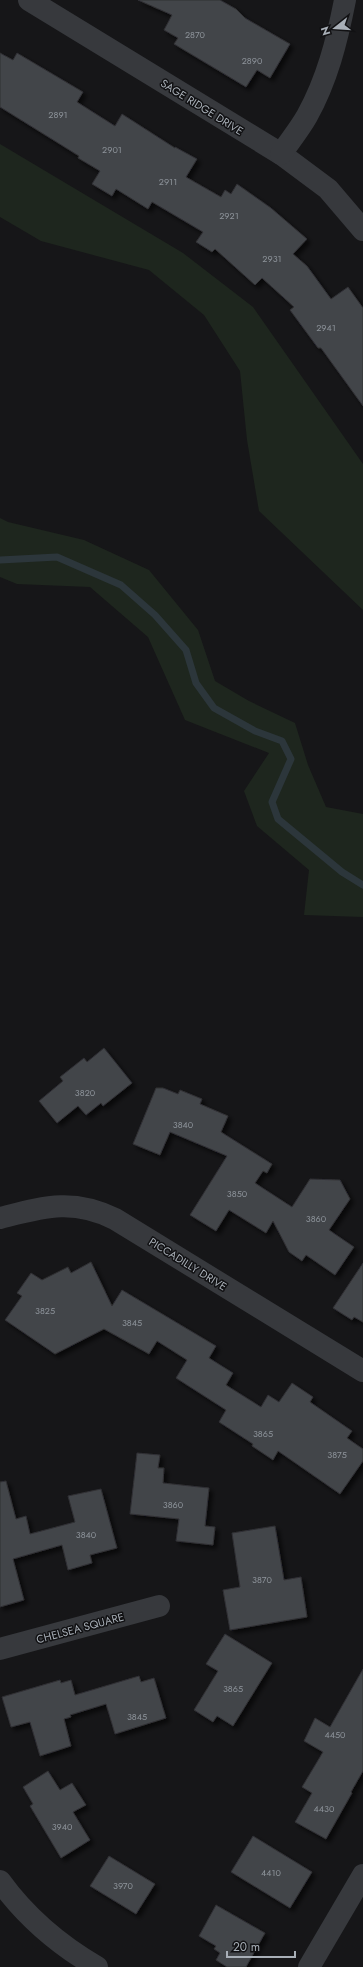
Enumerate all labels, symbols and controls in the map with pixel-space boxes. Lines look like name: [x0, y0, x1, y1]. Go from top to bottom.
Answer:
north arrow: [315, 8, 355, 48]
text: N: [317, 24, 334, 37]
house number: 2870: [185, 28, 206, 41]
house number: 2890: [242, 54, 263, 67]
street label: SAGE RIDGE DRIVE: [158, 75, 246, 139]
house number: 2891: [48, 108, 68, 121]
house number: 2901: [102, 143, 122, 156]
house number: 2911: [159, 175, 177, 188]
house number: 2921: [219, 209, 239, 222]
house number: 2931: [262, 252, 282, 265]
house number: 2941: [316, 321, 336, 334]
house number: 3820: [75, 1086, 96, 1099]
house number: 3840: [173, 1118, 194, 1131]
house number: 3850: [227, 1187, 248, 1200]
house number: 3860: [306, 1212, 327, 1225]
street label: PICCADILLY DRIVE: [146, 1234, 230, 1294]
house number: 3825: [35, 1304, 55, 1317]
house number: 3845: [122, 1316, 142, 1329]
house number: 3865: [253, 1427, 273, 1440]
house number: 3875: [327, 1448, 347, 1461]
house number: 3860: [163, 1498, 184, 1511]
house number: 3840: [76, 1528, 97, 1541]
house number: 3870: [252, 1573, 273, 1586]
street label: CHELSEA SQUARE: [34, 1609, 126, 1647]
house number: 3865: [223, 1682, 243, 1695]
house number: 3845: [127, 1710, 147, 1723]
house number: 4450: [325, 1728, 346, 1741]
house number: 4430: [314, 1802, 335, 1815]
house number: 3940: [52, 1820, 73, 1833]
house number: 4410: [261, 1866, 282, 1879]
house number: 3970: [113, 1879, 134, 1892]
scale bar: [227, 1933, 295, 1959]
text: 20 m: [233, 1938, 260, 1956]

